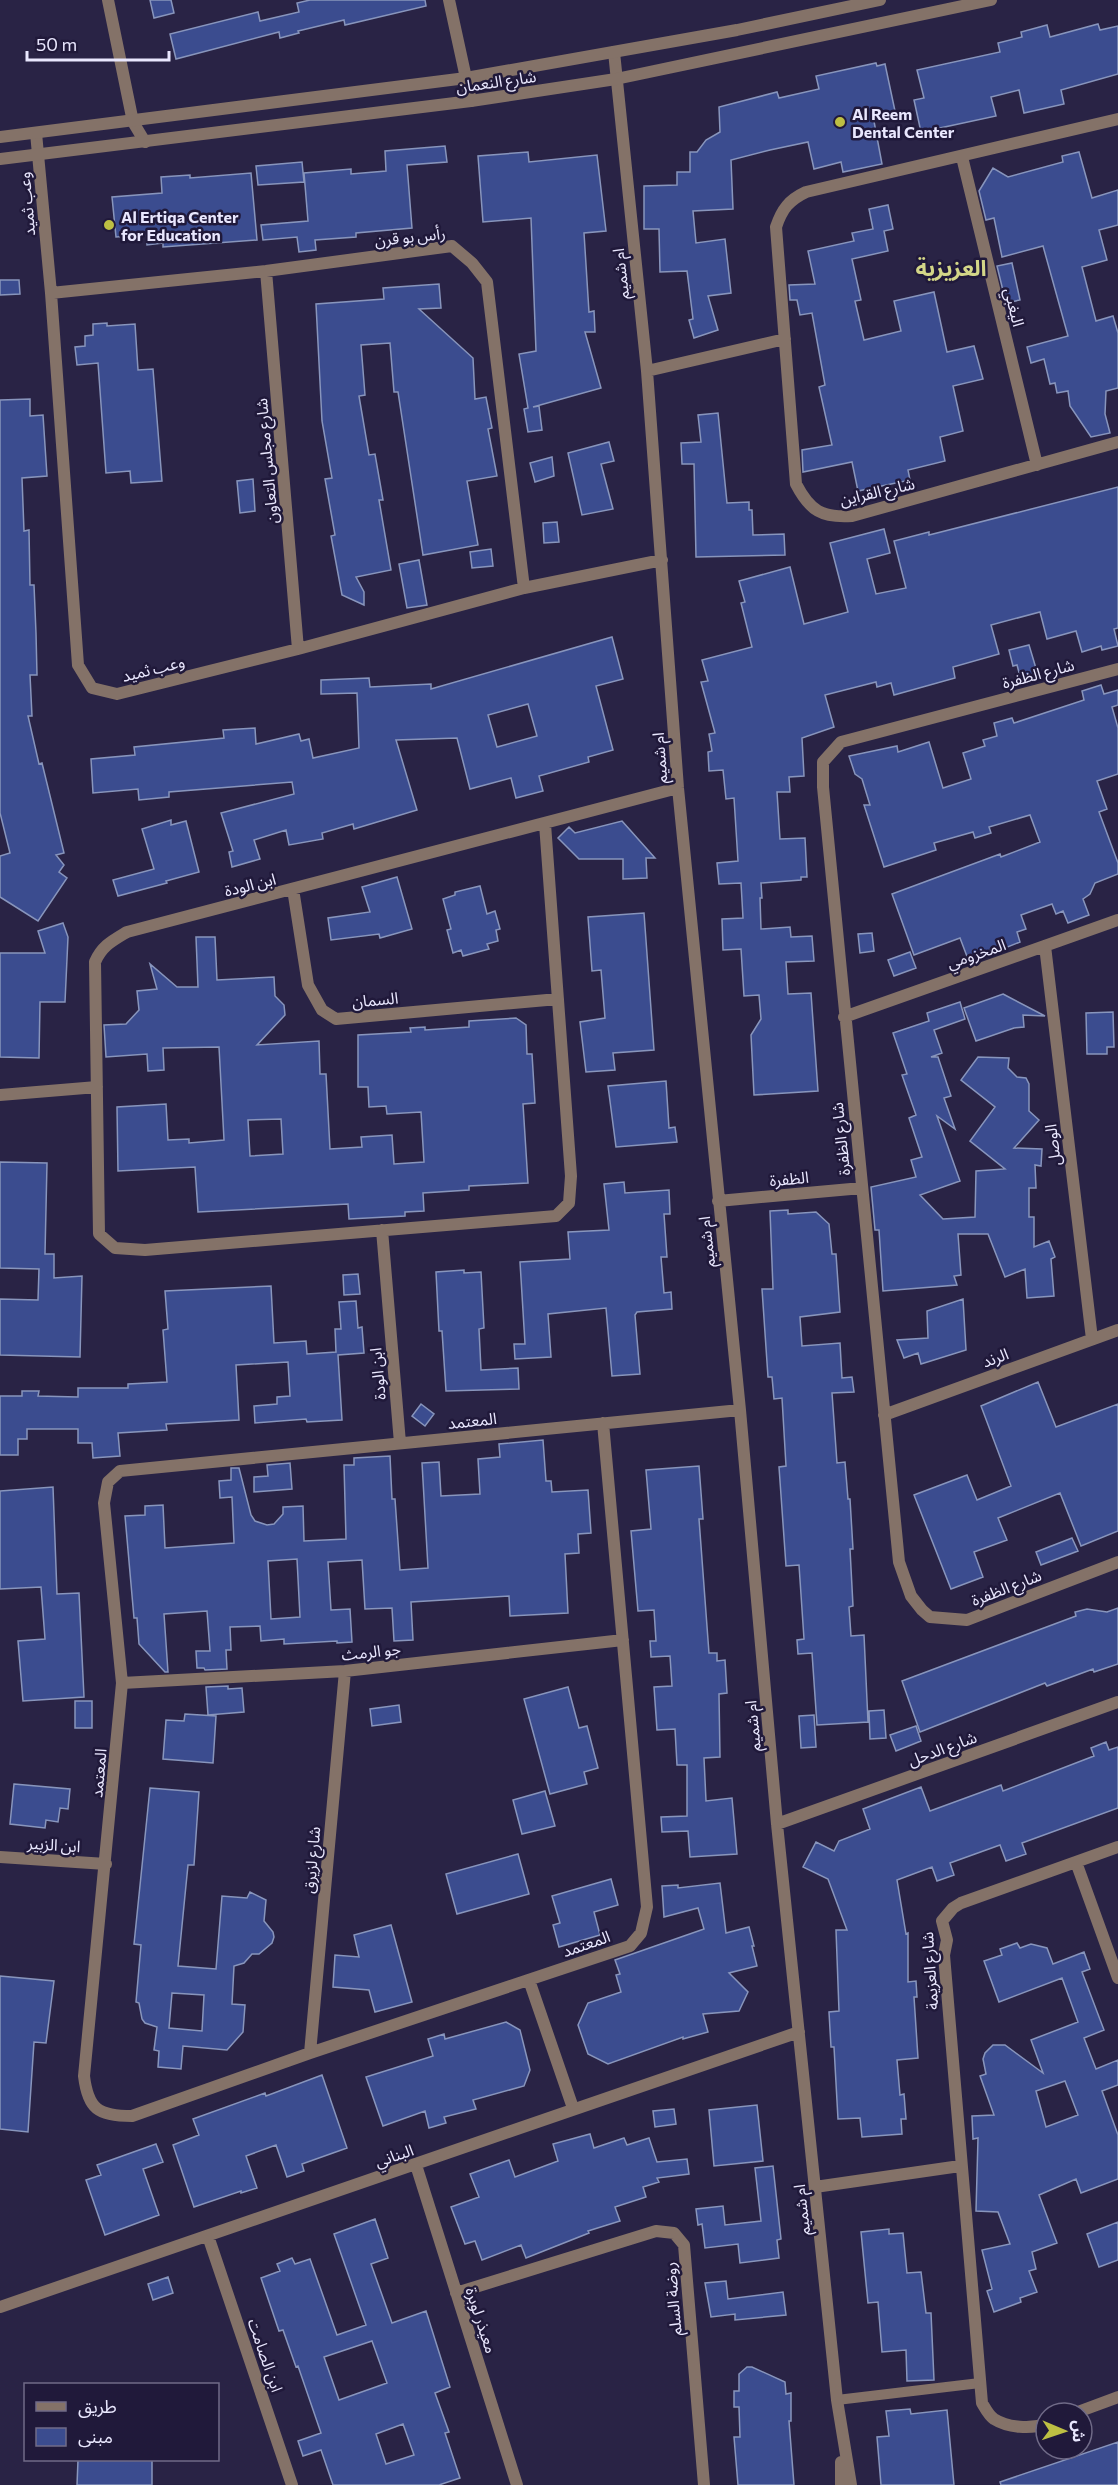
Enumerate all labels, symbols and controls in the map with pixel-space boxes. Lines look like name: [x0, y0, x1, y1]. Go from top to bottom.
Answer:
scale bar: [27, 24, 170, 62]
text: 50 m: [36, 33, 77, 55]
street label: شارع النعمان: [455, 66, 538, 100]
place label: Al Reem Dental Center: [852, 104, 955, 141]
marker: Al Reem Dental Center: [833, 115, 847, 129]
street label: وعب ثميد: [14, 171, 39, 237]
place label: Al Ertiqa Center for Education: [121, 207, 239, 244]
marker: Al Ertiqa Center for Education: [102, 218, 116, 232]
street label: رأس بو قرن: [374, 223, 446, 250]
street label: ام شميم: [608, 247, 636, 301]
district label: العزيزية: [915, 254, 987, 281]
street label: اليغبي: [997, 286, 1029, 329]
street label: شارع مجلس التعاون: [251, 397, 285, 525]
street label: شارع القراين: [838, 473, 917, 513]
street label: وعب ثميد: [120, 651, 187, 686]
street label: شارع الظفرة: [1000, 654, 1077, 696]
street label: ام شميم: [648, 731, 674, 784]
street label: ابن الودة: [222, 868, 278, 901]
street label: المخزومي: [944, 934, 1009, 975]
street label: السمان: [351, 988, 399, 1011]
street label: شارع الظفرة: [827, 1101, 857, 1177]
street label: الوصل: [1040, 1123, 1065, 1167]
street label: الظفرة: [769, 1167, 810, 1190]
street label: ام شميم: [694, 1215, 722, 1269]
street label: الرند: [979, 1344, 1011, 1371]
street label: ابن الودة: [365, 1347, 390, 1401]
street label: المعتمد: [447, 1408, 497, 1432]
street label: شارع الظفرة: [968, 1565, 1045, 1613]
street label: جو الرمث: [340, 1638, 402, 1665]
street label: ام شميم: [740, 1699, 768, 1752]
street label: شارع الدحل: [905, 1727, 980, 1773]
street label: المعتمد: [86, 1748, 110, 1798]
street label: شارع لزيرق: [299, 1826, 327, 1895]
street label: ابن الزبير: [26, 1833, 81, 1856]
street label: المعتمد: [560, 1926, 612, 1960]
street label: شارع العزيمة: [917, 1931, 945, 2011]
street label: البناني: [372, 2140, 417, 2174]
street label: ام شميم: [789, 2183, 817, 2237]
street label: روضة السلم: [659, 2261, 689, 2337]
street label: معيذر لوبرة: [461, 2285, 502, 2356]
street label: ابن الصامت: [244, 2316, 287, 2395]
legend: [24, 2383, 219, 2461]
text: طريق: [78, 2395, 117, 2418]
north arrow: [1034, 2401, 1094, 2461]
text: ش: [1069, 2420, 1089, 2443]
text: مبنى: [78, 2425, 113, 2448]

